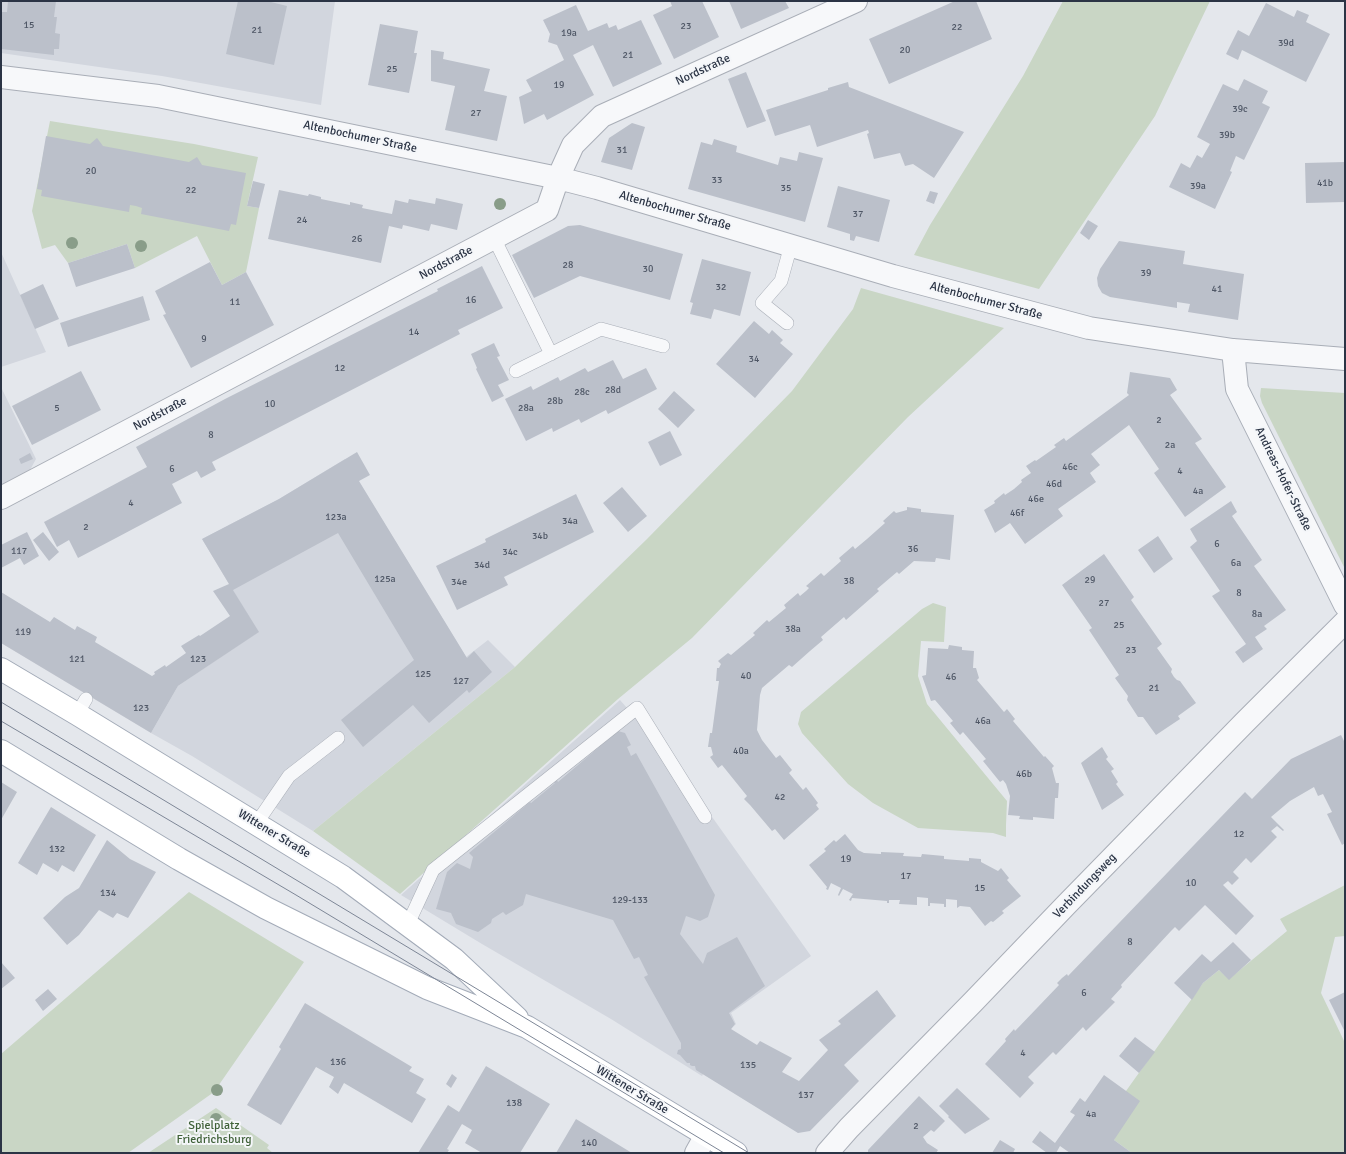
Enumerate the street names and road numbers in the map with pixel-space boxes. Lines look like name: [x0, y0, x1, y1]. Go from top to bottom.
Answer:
street label: Nordstraße: [673, 51, 733, 89]
street label: Altenbochumer Straße: [302, 118, 418, 156]
street label: Altenbochumer Straße: [617, 188, 733, 234]
street label: Nordstraße: [417, 243, 475, 283]
street label: Altenbochumer Straße: [928, 279, 1044, 323]
street label: Nordstraße: [131, 394, 189, 434]
street label: Andreas-Hofer-Straße: [1252, 425, 1314, 533]
street label: Wittener Straße: [235, 807, 313, 861]
street label: Verbindungsweg: [1050, 851, 1120, 921]
street label: Wittener Straße: [593, 1063, 671, 1117]

